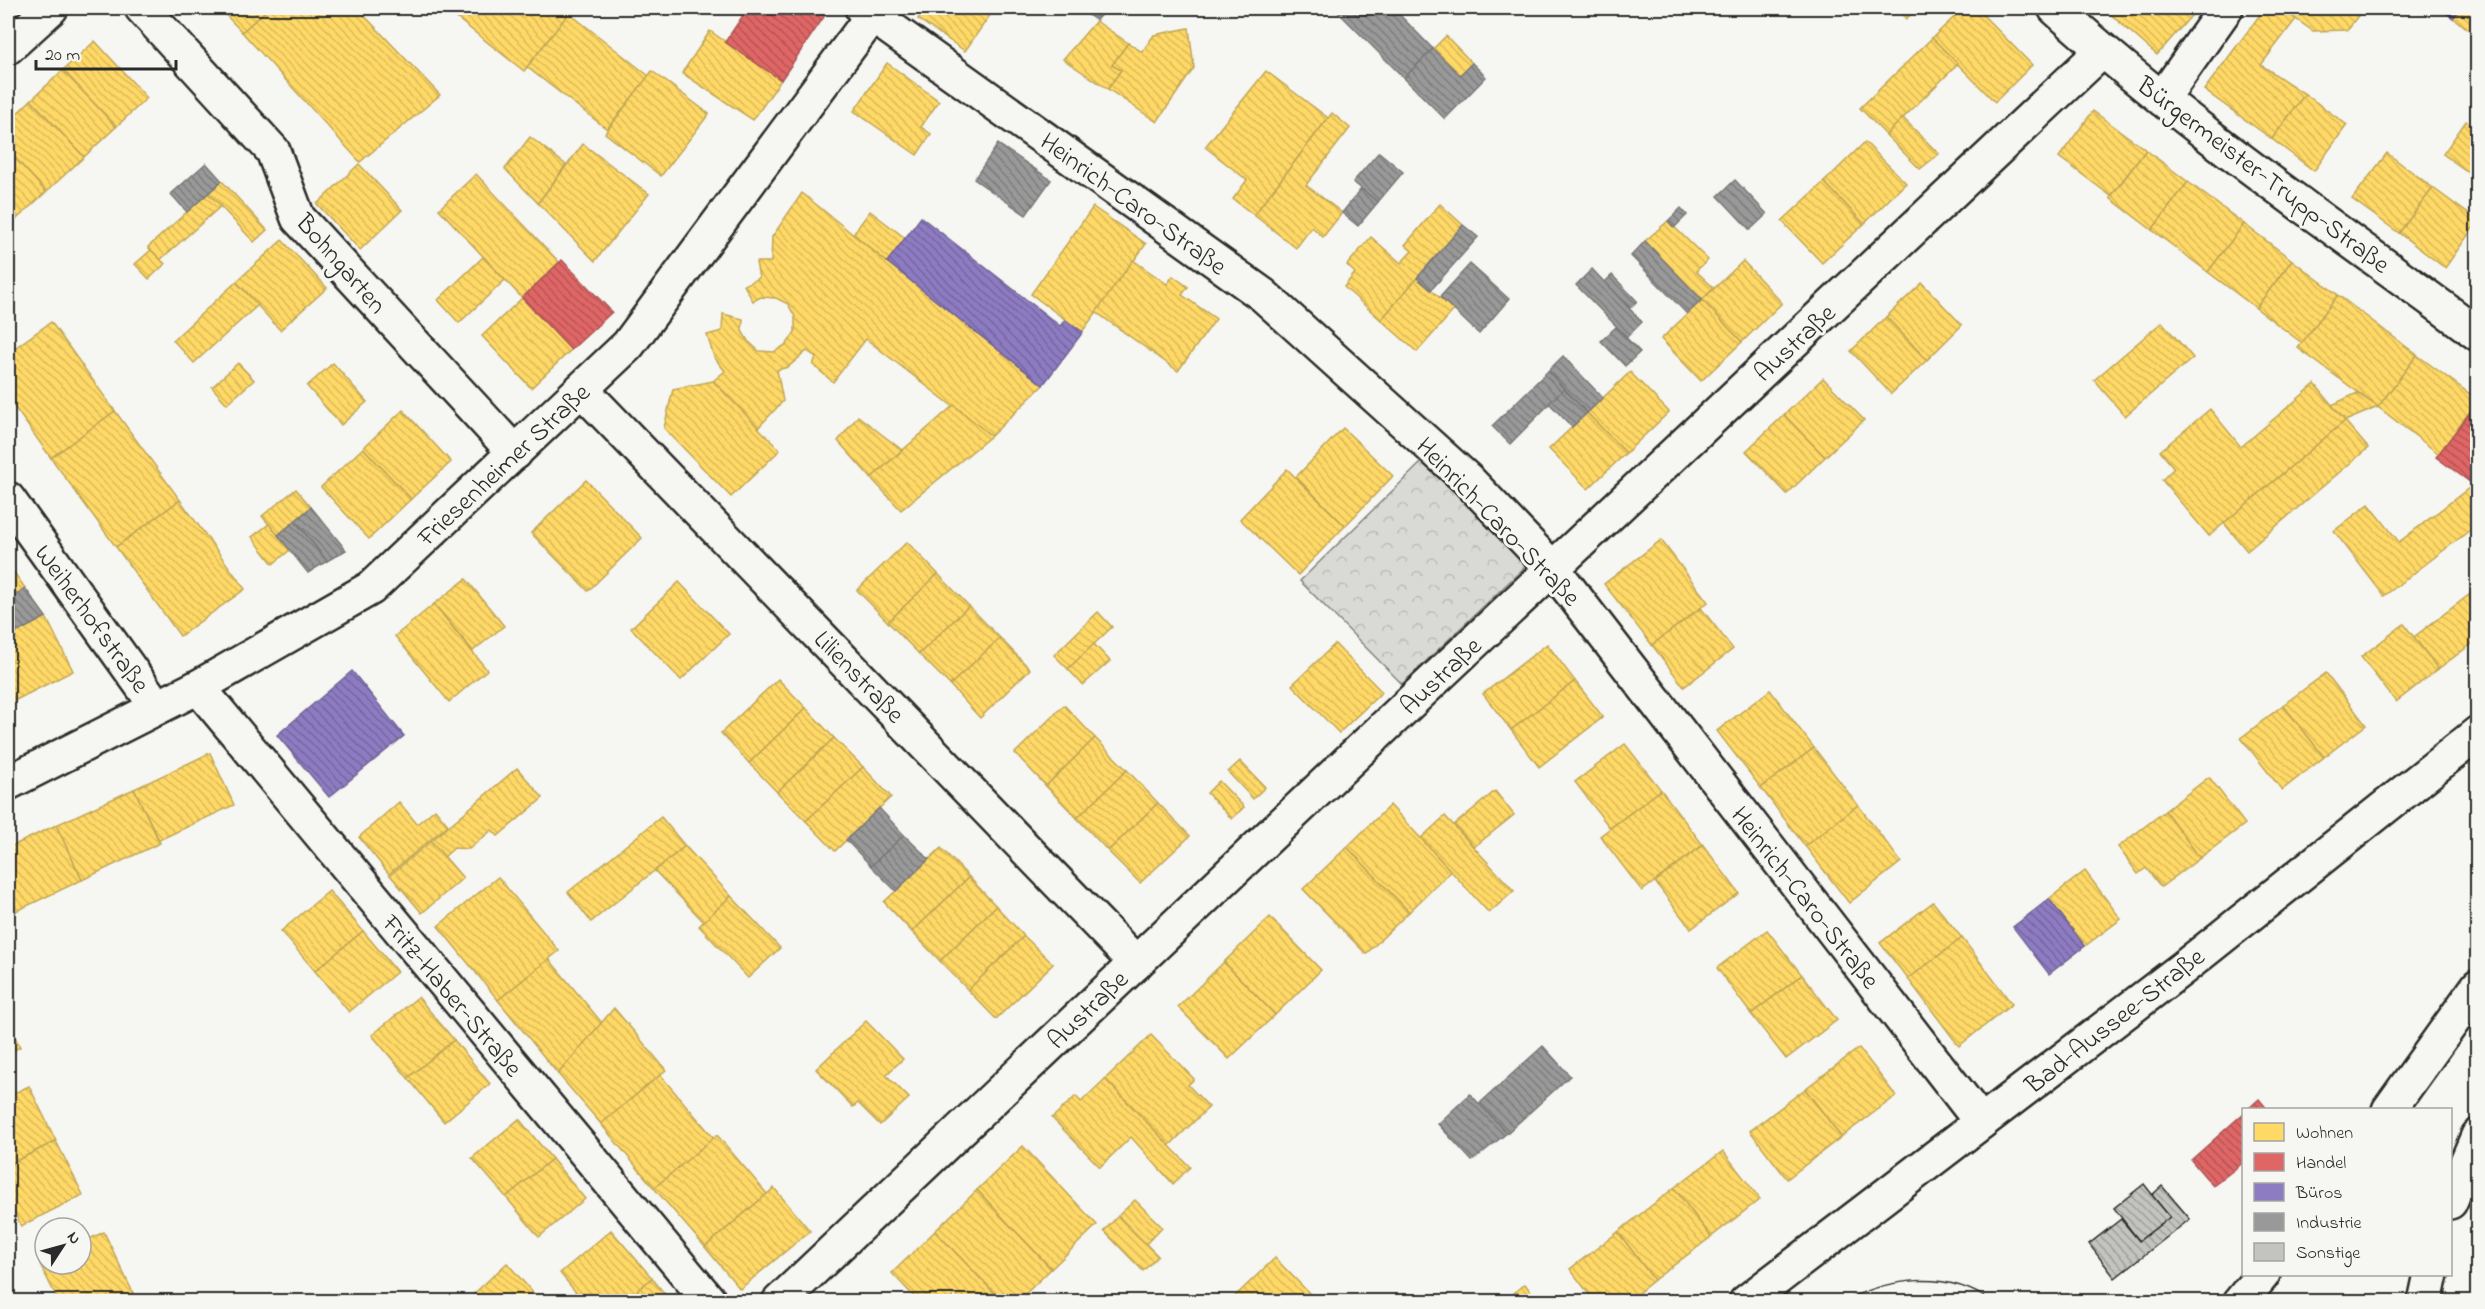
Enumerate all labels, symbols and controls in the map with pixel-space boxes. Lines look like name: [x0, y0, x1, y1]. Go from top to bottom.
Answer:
scale bar: [36, 33, 176, 71]
text: 20 m: [45, 43, 80, 69]
street label: Bürgermeister-Trupp-Straße: [2127, 68, 2397, 285]
street label: Heinrich-Caro-Straße: [1031, 124, 1234, 287]
street label: Bohngarten: [285, 206, 394, 324]
street label: Austraße: [1746, 296, 1846, 392]
street label: Friesenheimer Straße: [409, 375, 600, 557]
street label: Heinrich-Caro-Straße: [1406, 430, 1588, 617]
street label: Weiherhofstraße: [24, 537, 158, 702]
street label: Lilienstraße: [803, 623, 912, 734]
street label: Austraße: [1392, 629, 1492, 725]
street label: Heinrich-Caro-Straße: [1720, 799, 1887, 999]
street label: Fritz-Haber-Straße: [371, 907, 530, 1087]
street label: Bad-Aussee-Straße: [2017, 940, 2214, 1105]
street label: Austraße: [1040, 962, 1139, 1060]
legend: [2242, 1108, 2452, 1276]
text: Wohnen: [2296, 1121, 2353, 1147]
text: Handel: [2296, 1151, 2346, 1177]
text: Büros: [2295, 1181, 2342, 1207]
text: Industrie: [2296, 1211, 2362, 1237]
north arrow: [33, 1216, 93, 1276]
text: N: [61, 1227, 87, 1250]
text: Sonstige: [2296, 1241, 2361, 1268]

